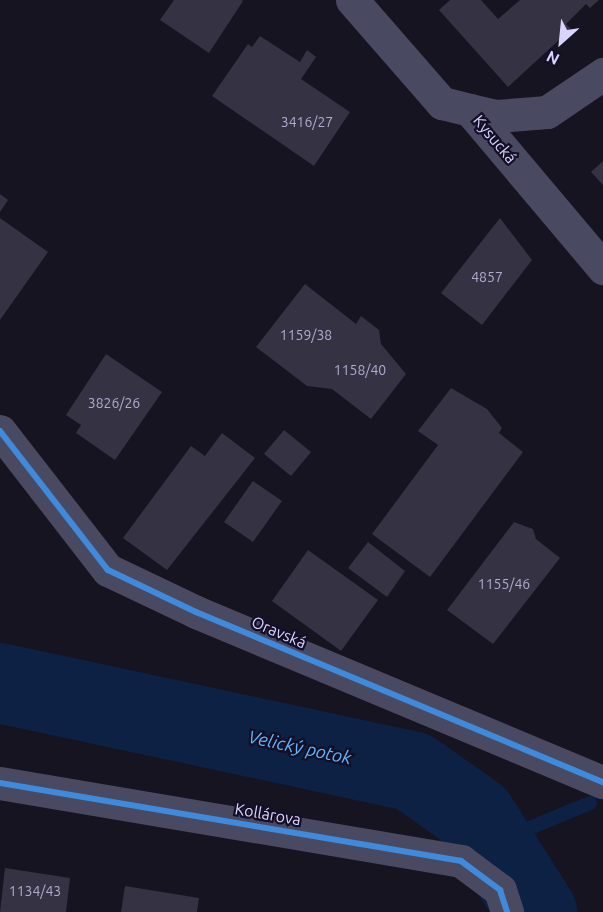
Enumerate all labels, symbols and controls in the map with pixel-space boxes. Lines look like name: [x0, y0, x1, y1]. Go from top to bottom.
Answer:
north arrow: [531, 12, 591, 72]
text: N: [543, 47, 562, 69]
street label: Kysucká: [469, 111, 521, 167]
house number: 3416/27: [281, 114, 333, 130]
house number: 4857: [471, 269, 503, 285]
house number: 1159/38: [280, 327, 332, 343]
house number: 1158/40: [334, 362, 386, 378]
house number: 3826/26: [88, 395, 140, 411]
house number: 1155/46: [478, 576, 530, 592]
street label: Oravská: [249, 612, 309, 652]
water label: Velický potok: [246, 726, 354, 768]
street label: Kollárova: [233, 799, 303, 829]
house number: 1134/43: [9, 883, 61, 899]

